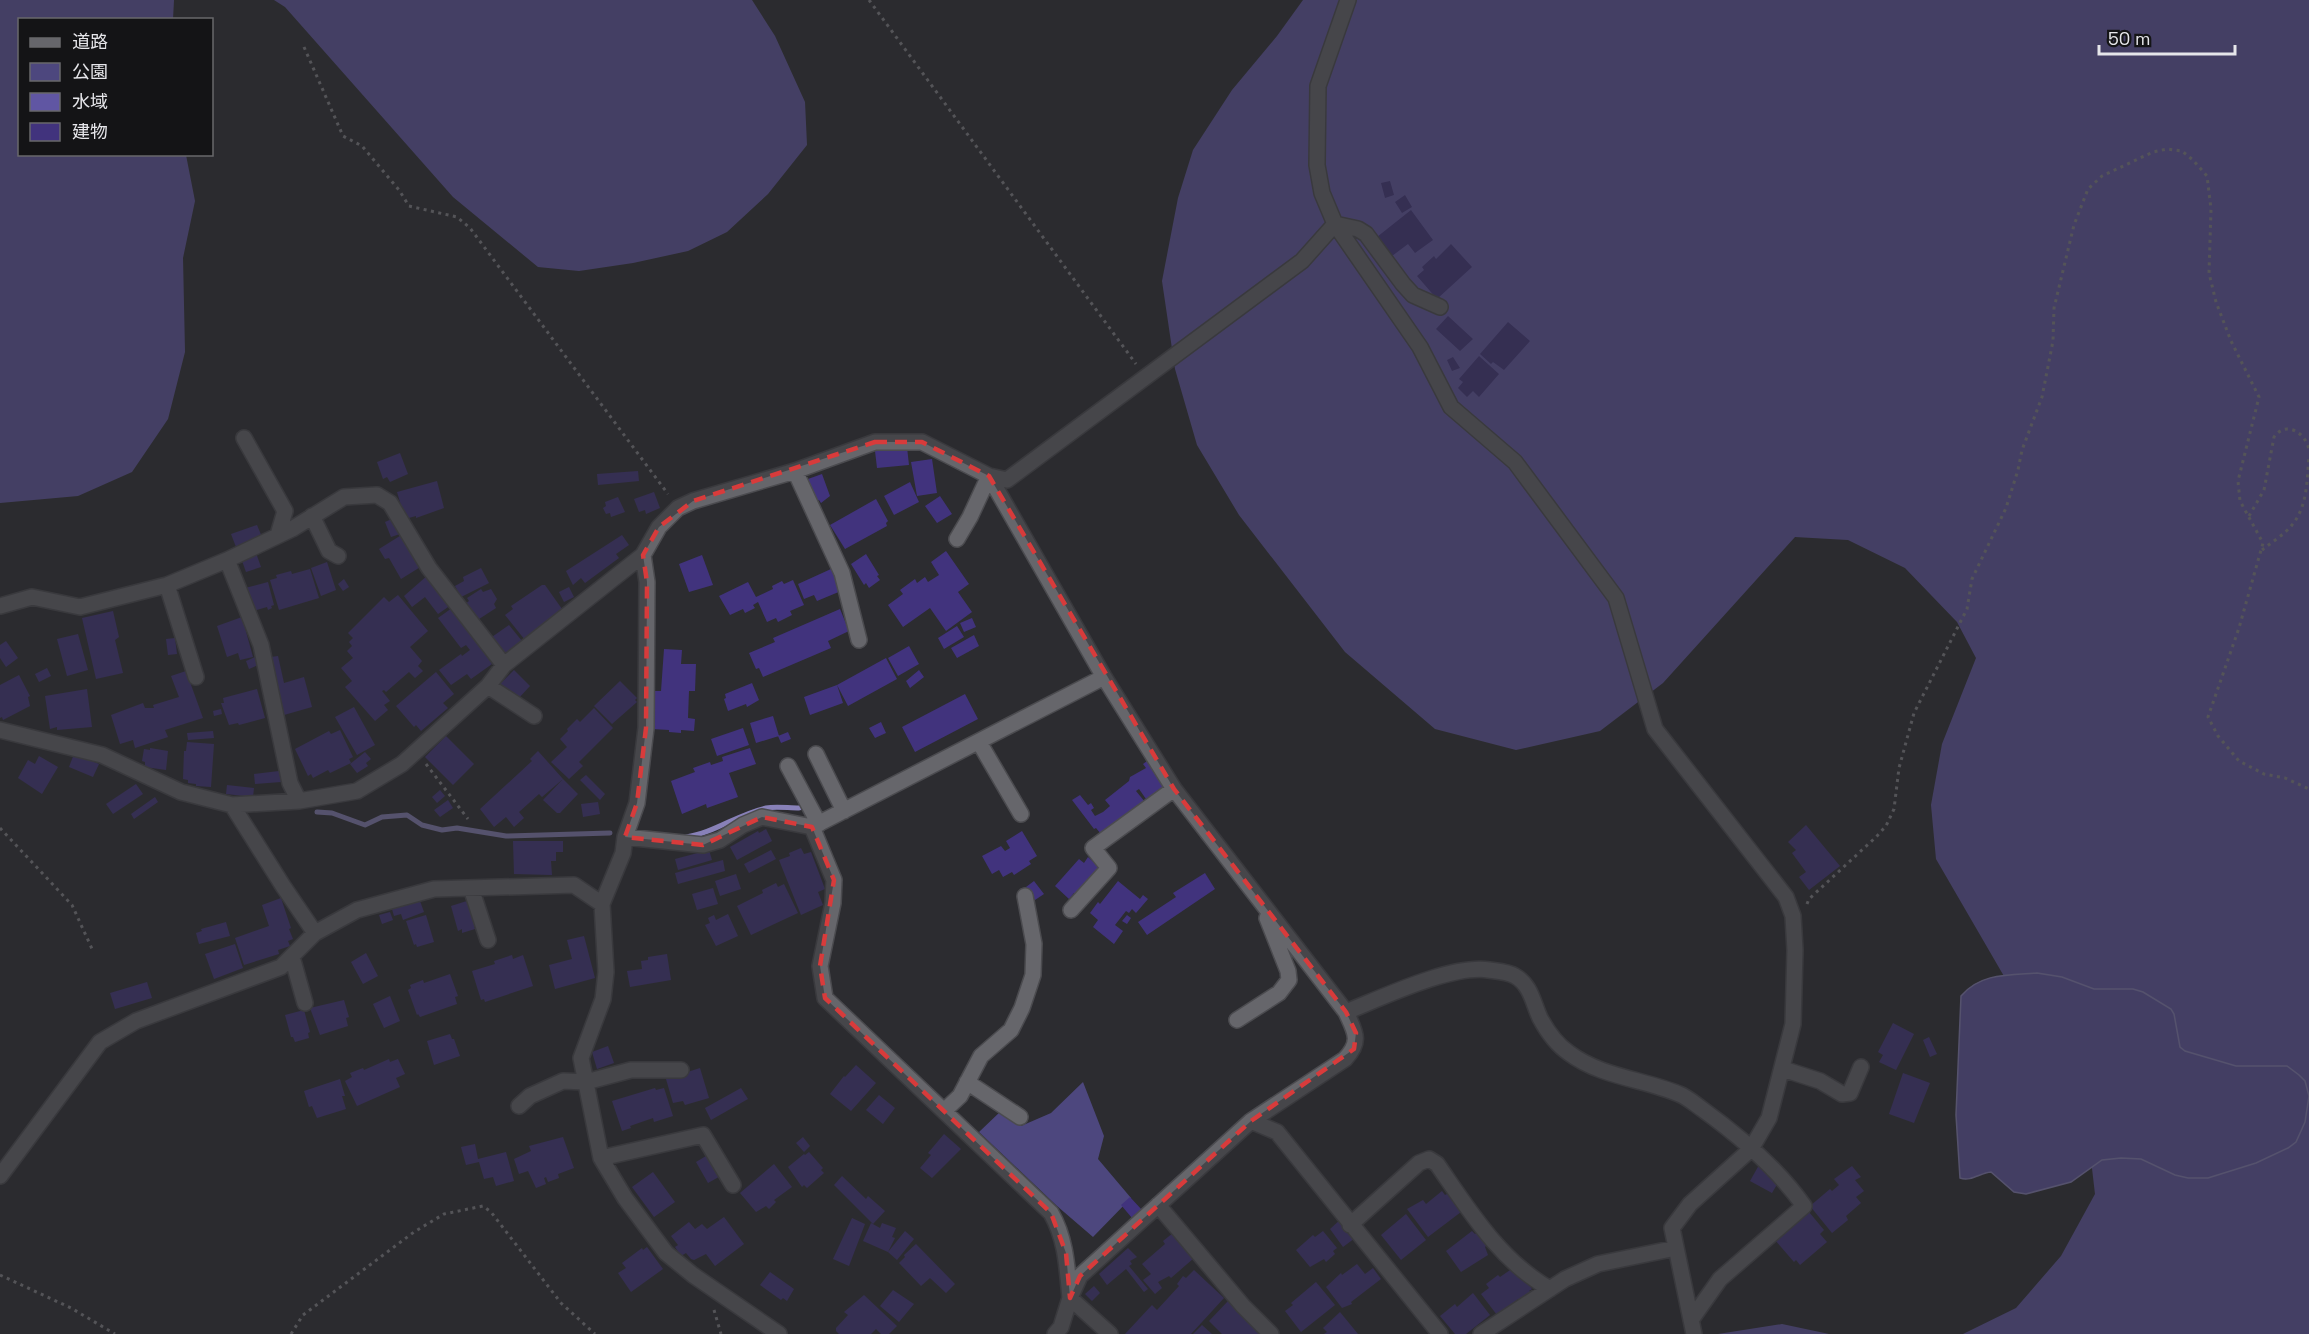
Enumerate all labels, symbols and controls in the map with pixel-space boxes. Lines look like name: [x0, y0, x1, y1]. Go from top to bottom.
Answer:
legend: [18, 18, 213, 156]
scale bar: [2099, 18, 2236, 56]
text: 50 m: [2108, 27, 2150, 50]
text: 道路: [72, 30, 108, 53]
text: 公園: [72, 60, 108, 83]
text: 水域: [72, 90, 108, 113]
text: 建物: [72, 120, 108, 143]

